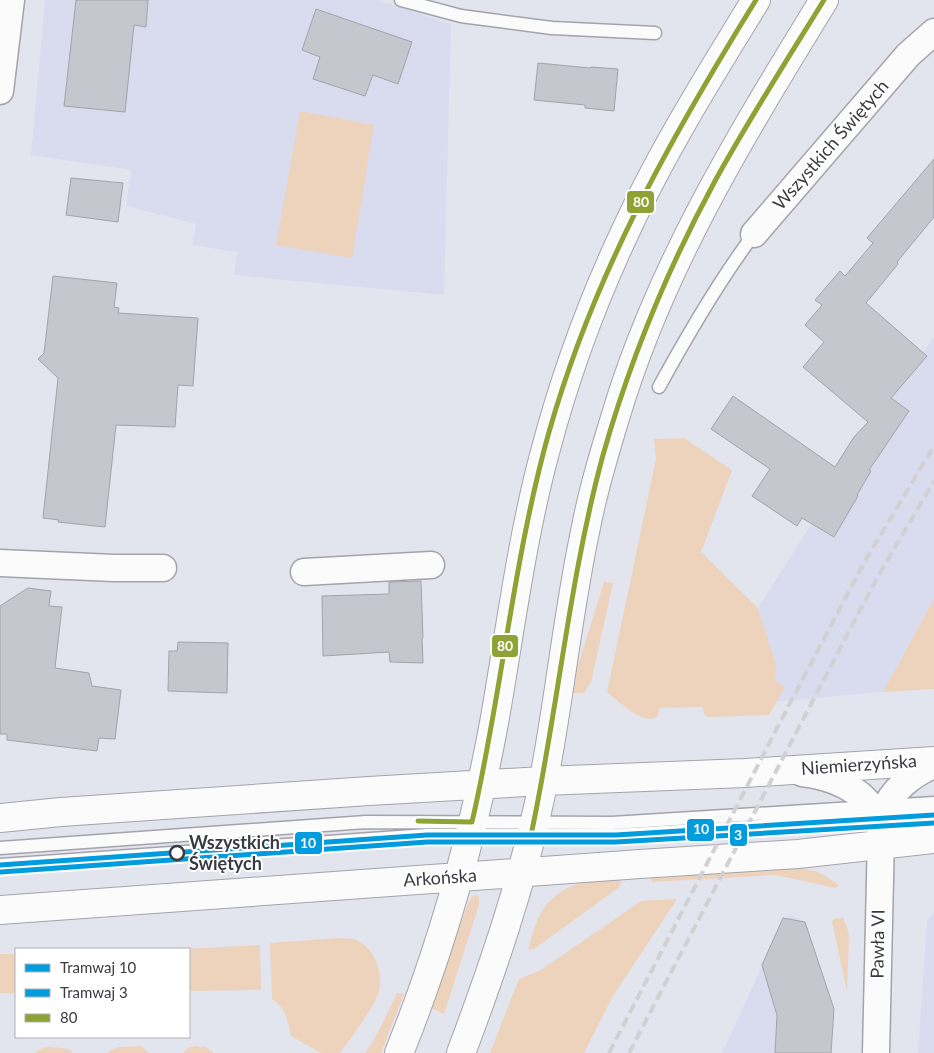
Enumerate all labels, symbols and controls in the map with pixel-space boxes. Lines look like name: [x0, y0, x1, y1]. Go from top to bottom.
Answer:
street label: Wszystkich Świętych: [768, 75, 893, 214]
line badge: 80: [626, 190, 655, 214]
text: 80: [633, 193, 649, 210]
line badge: 80: [491, 634, 519, 658]
text: 80: [497, 637, 513, 654]
street label: Niemierzyńska: [800, 749, 918, 779]
line badge: 10: [686, 818, 715, 842]
text: 10: [693, 820, 709, 837]
line badge: 3: [729, 823, 748, 847]
text: 3: [734, 826, 742, 843]
place label: Wszystkich Świętych: [189, 831, 280, 874]
line badge: 10: [294, 831, 323, 855]
text: 10: [300, 834, 316, 851]
marker: Wszystkich Świętych: [169, 845, 185, 861]
street label: Arkońska: [403, 863, 477, 891]
street label: Pawła VI: [865, 909, 889, 979]
legend: [15, 948, 190, 1038]
text: Tramwaj 10: [60, 958, 137, 976]
text: Tramwaj 3: [60, 983, 128, 1001]
text: 80: [60, 1008, 78, 1026]

